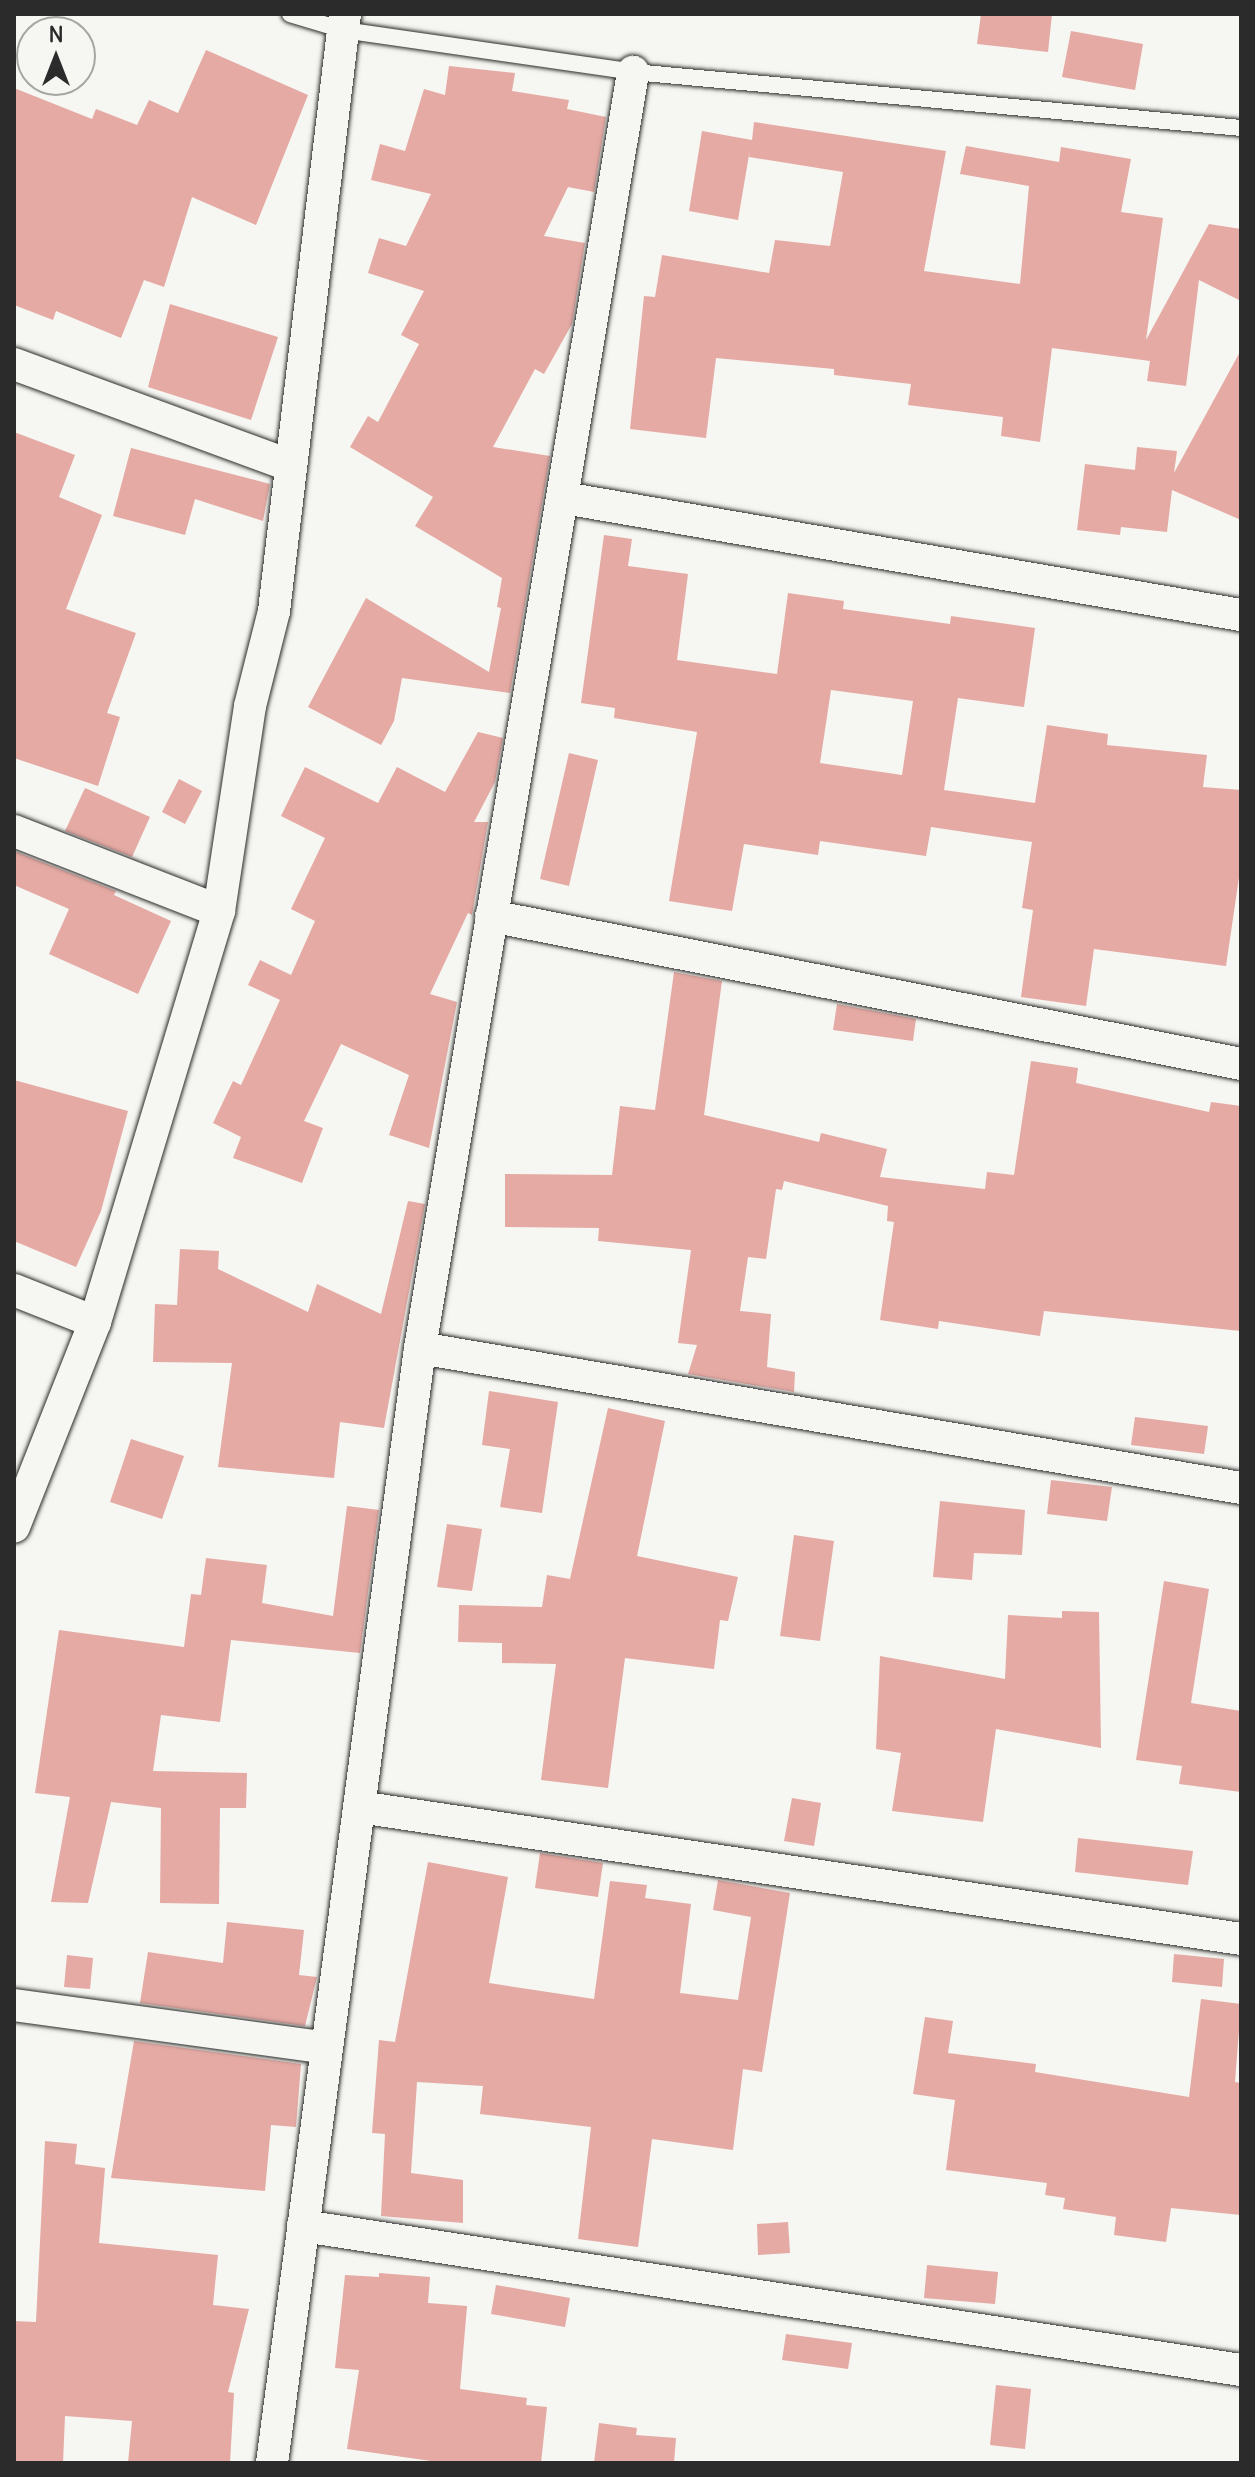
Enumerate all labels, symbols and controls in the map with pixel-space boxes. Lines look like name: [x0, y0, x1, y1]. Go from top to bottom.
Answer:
north arrow: [16, 16, 96, 96]
text: N: [48, 20, 64, 48]

